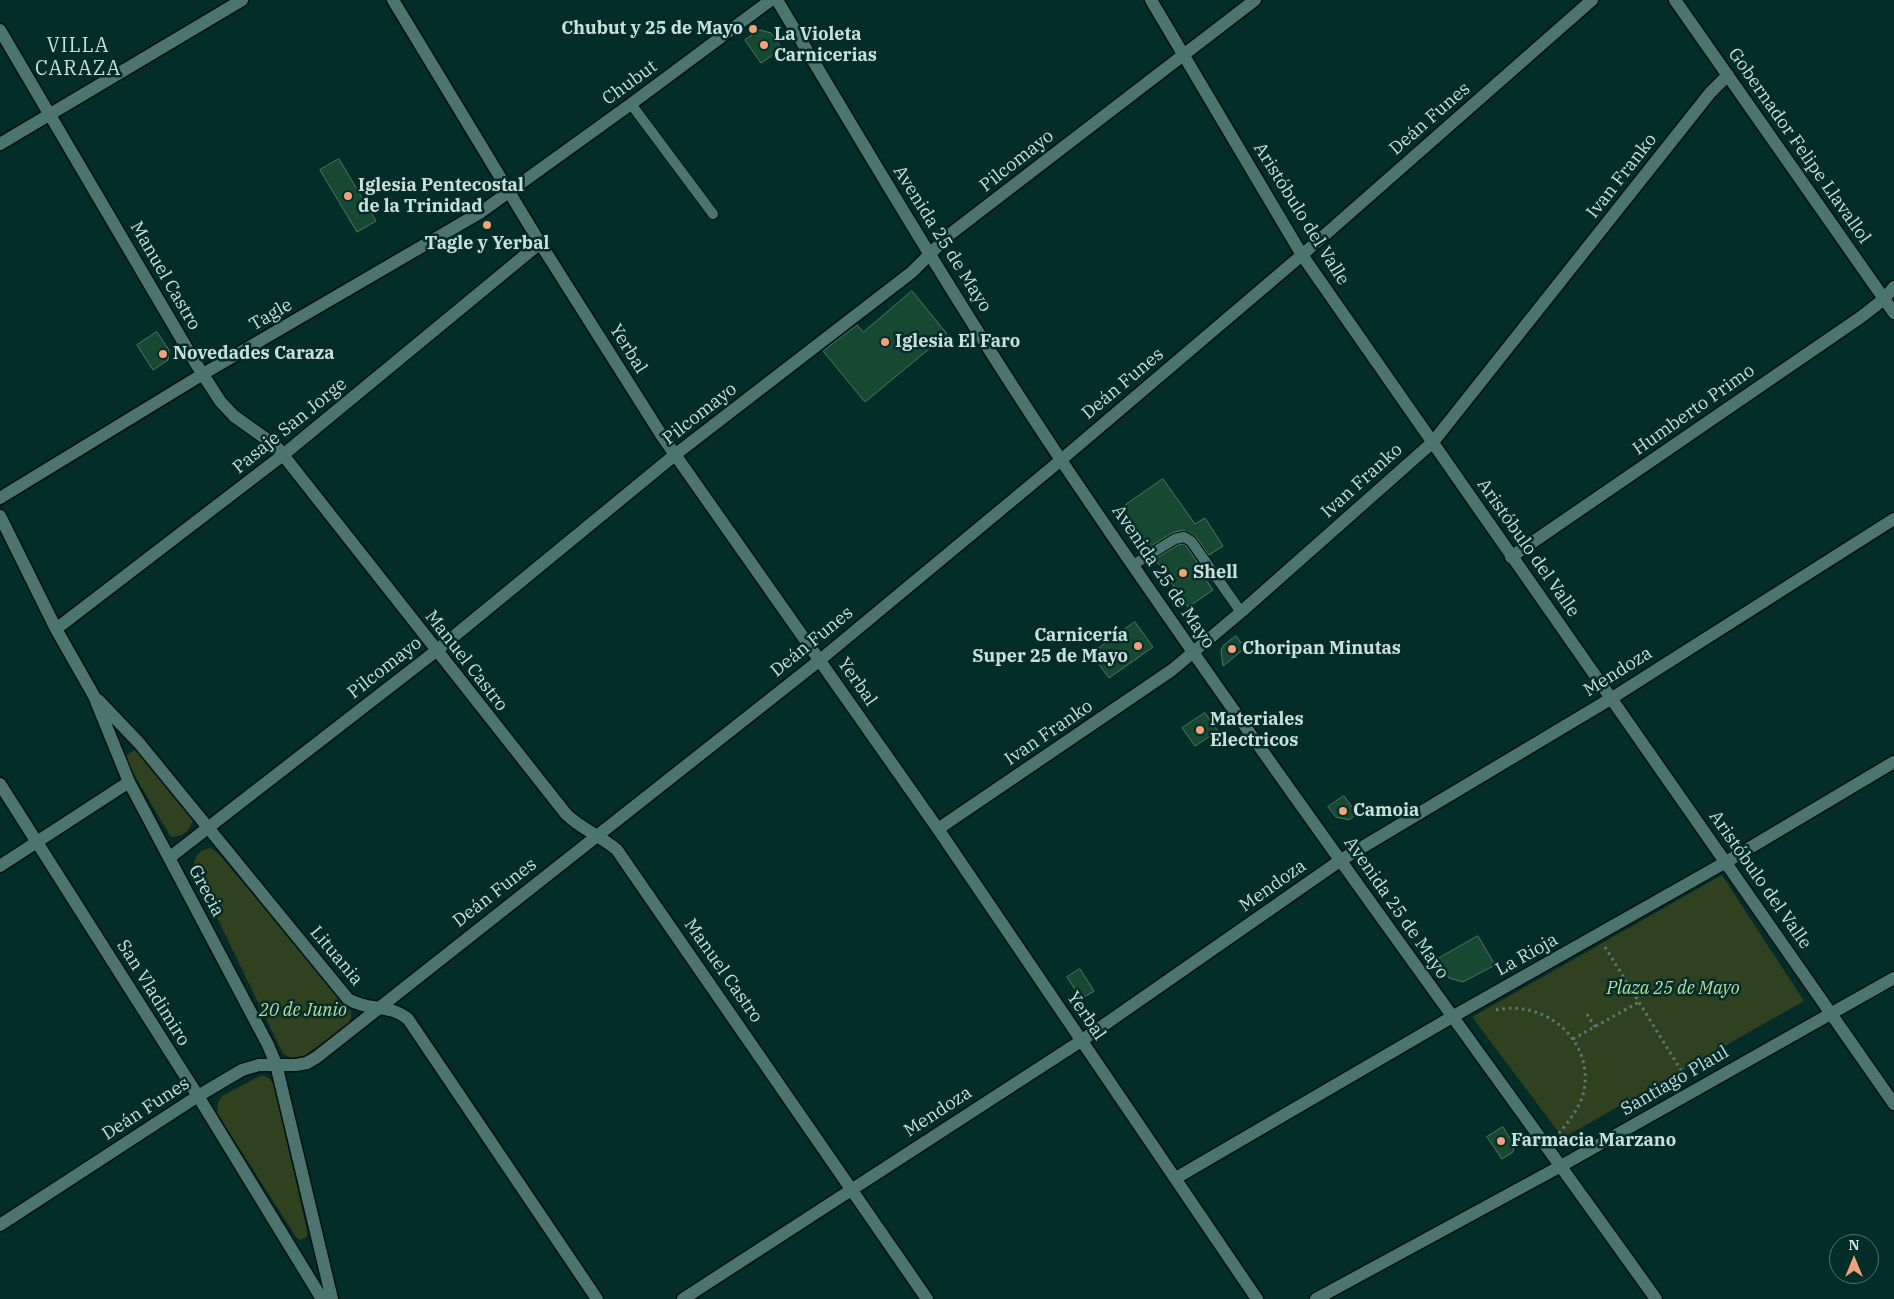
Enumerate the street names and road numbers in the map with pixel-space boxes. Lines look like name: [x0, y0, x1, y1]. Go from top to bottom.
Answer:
street label: Gobernador Felipe Llavallol: [1723, 44, 1875, 248]
street label: Chubut: [598, 56, 662, 110]
street label: Deán Funes: [1385, 78, 1475, 160]
street label: Pilcomayo: [976, 125, 1058, 197]
street label: Ivan Franko: [1582, 129, 1662, 223]
street label: Aristóbulo del Valle: [1248, 139, 1354, 289]
street label: Avenida 25 de Mayo: [888, 162, 996, 316]
street label: Manuel Castro: [125, 218, 205, 334]
street label: Tagle: [246, 294, 296, 336]
street label: Yerbal: [605, 320, 651, 378]
street label: Deán Funes: [1078, 344, 1168, 424]
street label: Humberto Primo: [1629, 360, 1759, 460]
street label: Pasaje San Jorge: [229, 373, 351, 479]
street label: Pilcomayo: [659, 378, 741, 450]
street label: Ivan Franko: [1317, 439, 1407, 523]
street label: Aristóbulo del Valle: [1472, 475, 1584, 621]
street label: Avenida 25 de Mayo: [1107, 501, 1219, 653]
street label: Deán Funes: [766, 602, 858, 682]
street label: Manuel Castro: [420, 606, 512, 716]
street label: Pilcomayo: [344, 632, 426, 704]
street label: Mendoza: [1580, 643, 1656, 701]
street label: Yerbal: [833, 654, 881, 710]
street label: Ivan Franko: [1001, 696, 1097, 770]
street label: Aristóbulo del Valle: [1704, 807, 1816, 953]
street label: Avenida 25 de Mayo: [1339, 833, 1453, 983]
street label: Deán Funes: [449, 854, 541, 932]
street label: Mendoza: [1235, 855, 1311, 917]
street label: Grecia: [183, 861, 229, 921]
street label: Manuel Castro: [679, 915, 767, 1027]
street label: Lituania: [305, 922, 367, 990]
street label: La Rioja: [1492, 929, 1562, 981]
street label: San Vladimiro: [112, 936, 194, 1050]
street label: Yerbal: [1062, 988, 1110, 1044]
street label: Santiago Plaul: [1617, 1041, 1733, 1121]
street label: Deán Funes: [98, 1073, 194, 1145]
street label: Mendoza: [900, 1082, 976, 1142]

